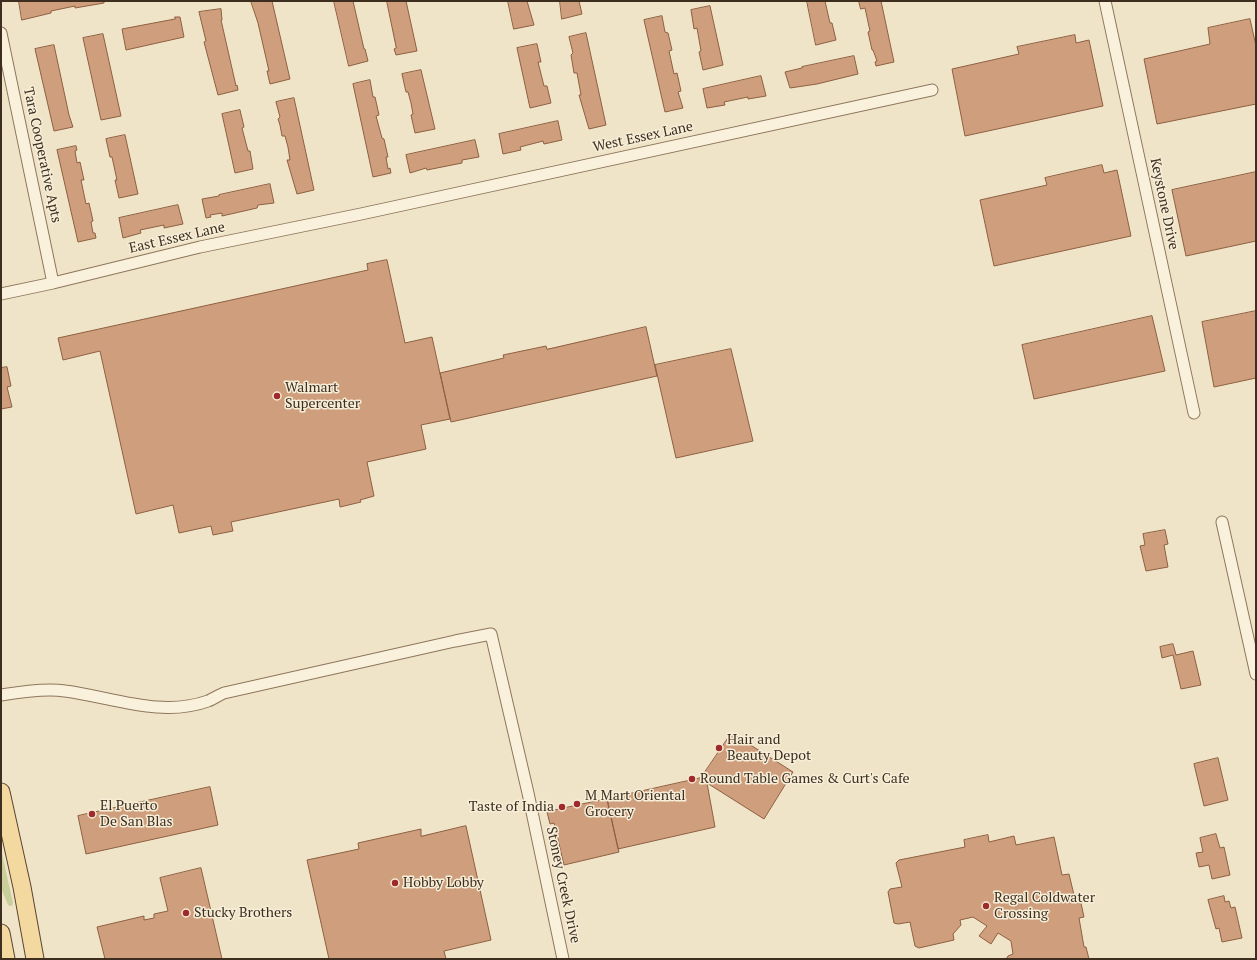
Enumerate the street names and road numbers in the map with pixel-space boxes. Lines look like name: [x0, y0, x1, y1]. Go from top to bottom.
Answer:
street label: Tara Cooperative Apts: [19, 86, 65, 224]
street label: West Essex Lane: [592, 118, 694, 156]
street label: Keystone Drive: [1146, 157, 1182, 251]
street label: East Essex Lane: [128, 219, 226, 257]
street label: Stoney Creek Drive: [542, 825, 584, 945]

